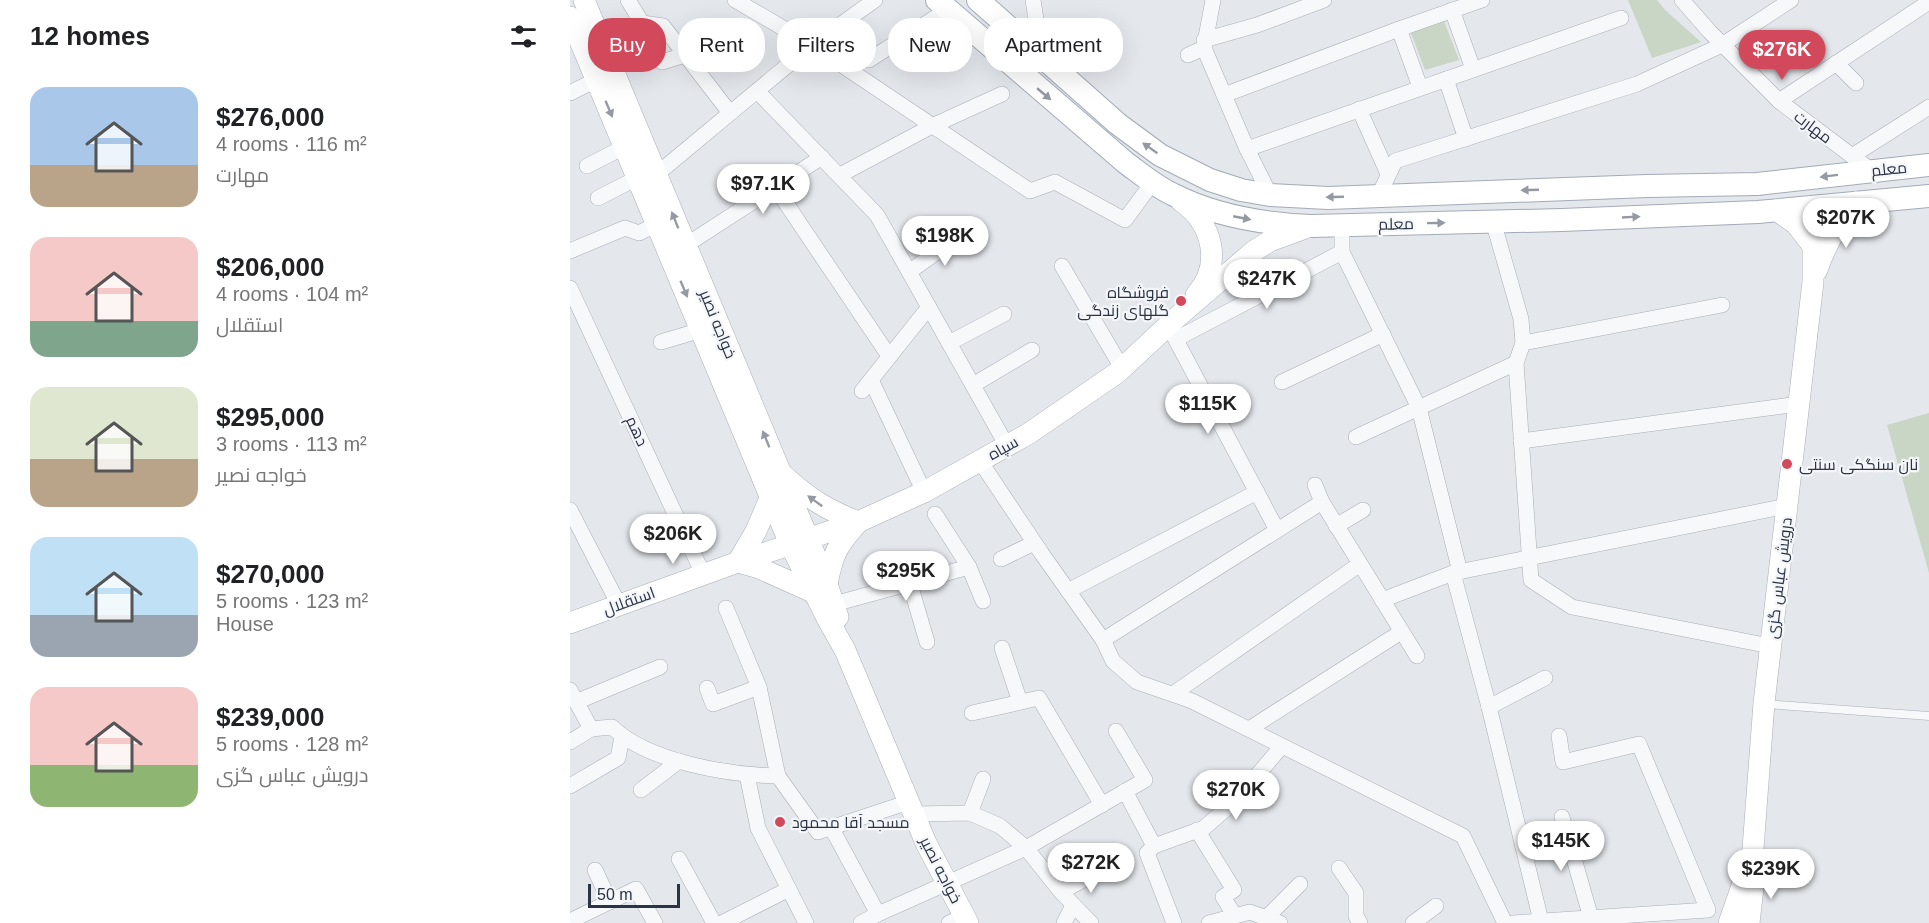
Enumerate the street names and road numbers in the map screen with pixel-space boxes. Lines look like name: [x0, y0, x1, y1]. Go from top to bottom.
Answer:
street label: مهارت: [1790, 107, 1835, 148]
street label: معلم: [1870, 159, 1908, 182]
street label: معلم: [1378, 215, 1414, 236]
street label: خواجه نصیر: [695, 286, 739, 361]
street label: دهم: [620, 413, 651, 450]
street label: سپاه: [985, 433, 1022, 465]
street label: درویش عباس گزی: [1763, 516, 1797, 640]
street label: استقلال: [601, 584, 658, 620]
street label: خواجه نصیر: [916, 833, 965, 907]

